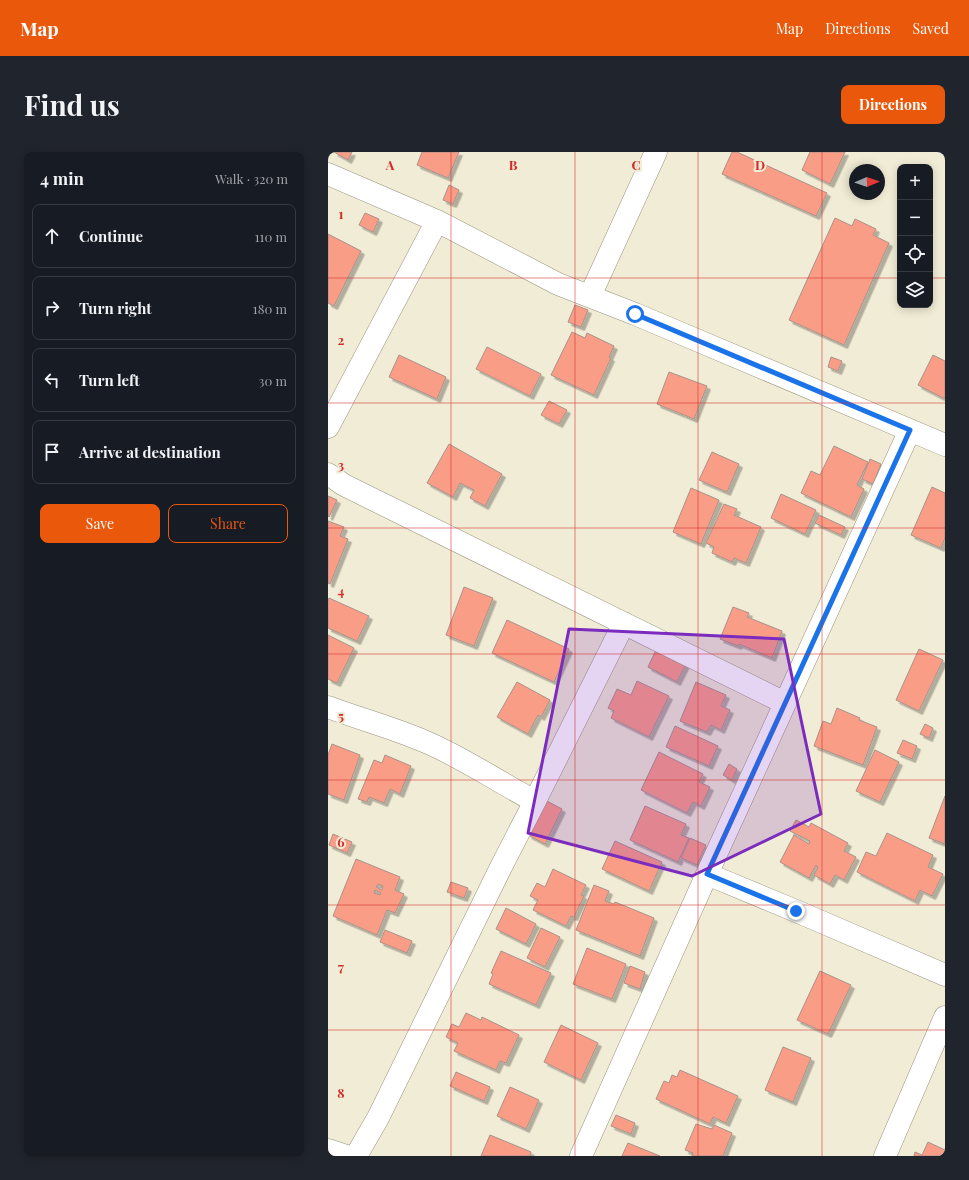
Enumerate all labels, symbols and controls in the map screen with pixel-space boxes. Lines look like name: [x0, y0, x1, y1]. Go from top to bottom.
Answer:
text: Map: [20, 15, 59, 41]
text: Map: [776, 19, 803, 38]
text: Directions: [825, 19, 891, 38]
text: Saved: [913, 19, 949, 38]
button: Directions: [841, 85, 945, 124]
text: Find us: [24, 86, 120, 123]
text: A: [385, 156, 395, 173]
text: B: [509, 156, 518, 173]
text: C: [631, 156, 641, 173]
text: D: [755, 156, 765, 173]
north arrow: [849, 164, 885, 200]
map controls: [897, 164, 933, 308]
button: +: [897, 164, 933, 200]
text: 4 min: [40, 167, 84, 189]
text: Walk · 320 m: [215, 170, 288, 187]
button: −: [897, 200, 933, 236]
text: 1: [339, 205, 344, 222]
icon: ahead: [41, 225, 63, 247]
text: Continue: [79, 226, 143, 246]
text: 110 m: [255, 228, 287, 245]
button: locate: [897, 236, 933, 272]
button: layers: [897, 272, 933, 308]
icon: right: [41, 297, 63, 319]
text: Turn right: [79, 298, 152, 318]
text: 180 m: [253, 300, 287, 317]
route start: [626, 305, 644, 323]
text: 2: [338, 331, 345, 348]
icon: left: [41, 369, 63, 391]
text: Turn left: [79, 370, 140, 390]
text: 30 m: [259, 372, 287, 389]
icon: arrive: [41, 441, 63, 463]
text: Arrive at destination: [79, 442, 221, 462]
text: 3: [338, 456, 344, 473]
button: Save: [40, 504, 160, 543]
button: Share: [168, 504, 288, 543]
text: 4: [338, 582, 345, 599]
text: 5: [338, 707, 344, 724]
text: 6: [337, 833, 345, 850]
route end: [787, 902, 805, 920]
text: 7: [338, 958, 344, 975]
text: 8: [337, 1084, 345, 1101]

